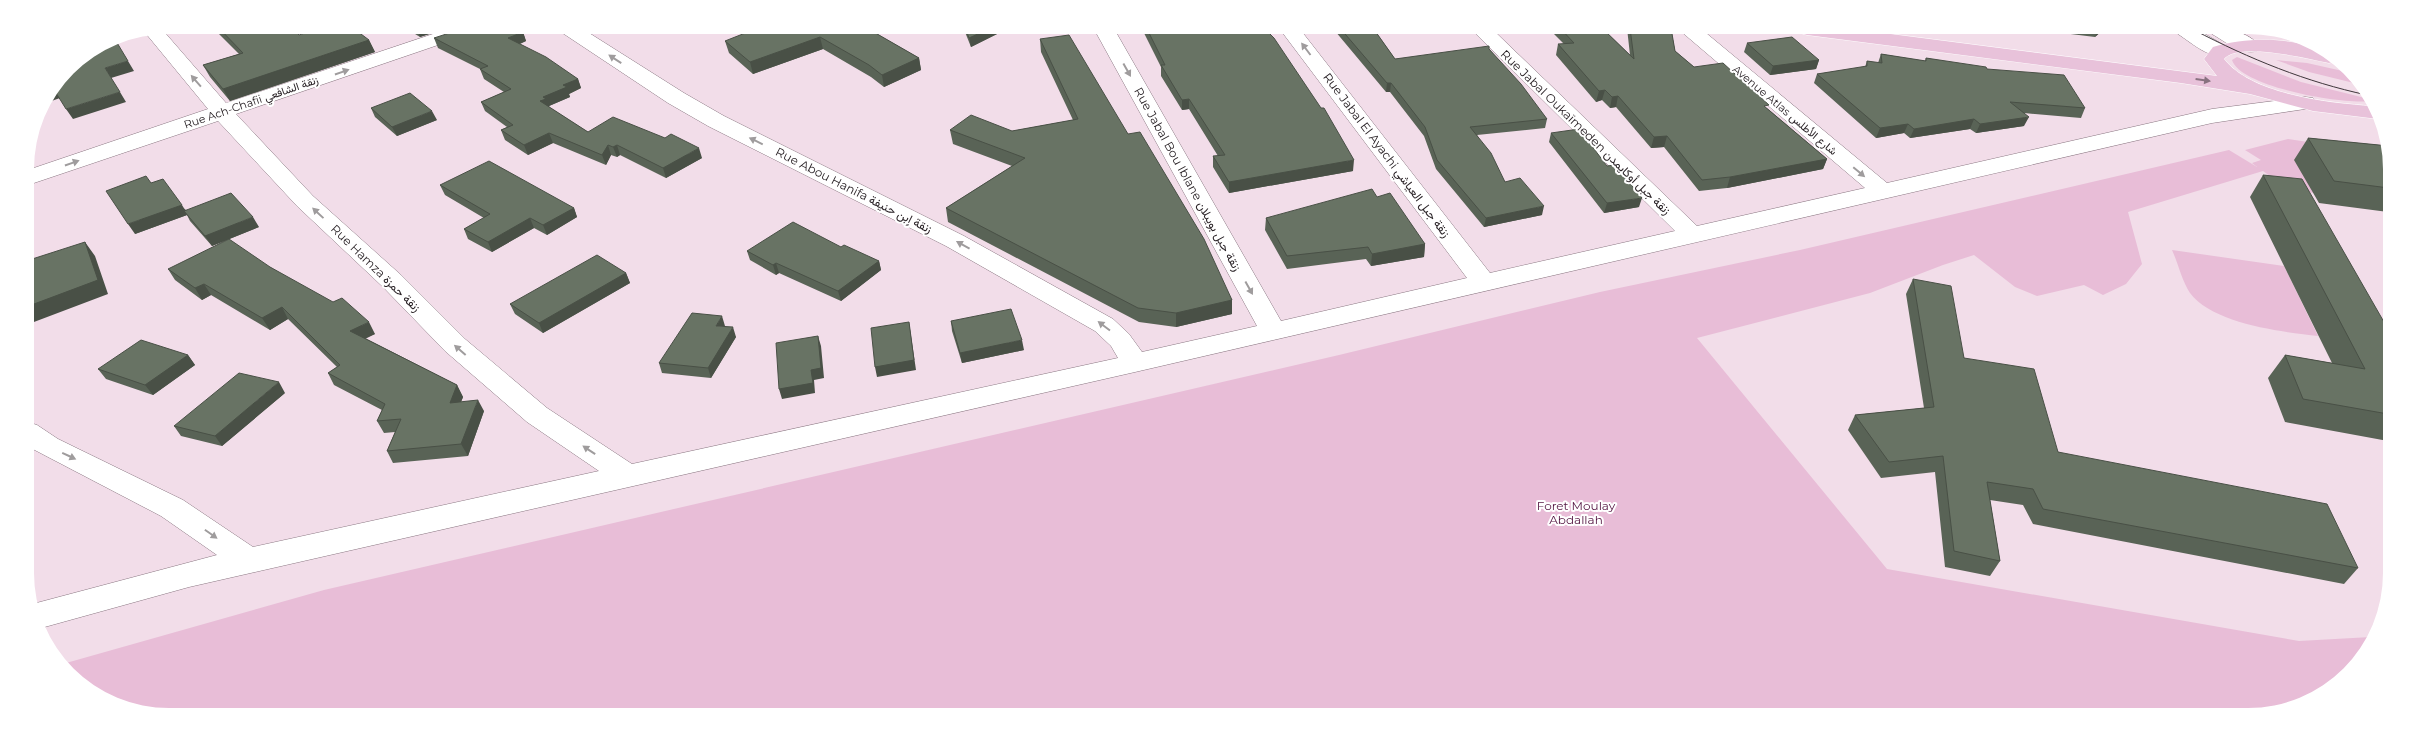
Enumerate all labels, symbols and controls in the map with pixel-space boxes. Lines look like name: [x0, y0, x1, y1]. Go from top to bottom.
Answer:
one-way arrow: [1300, 43, 1311, 56]
street label: Rue Jabal Oukaïmeden زنقة جبل أوكايمدن: [1497, 46, 1674, 218]
one-way arrow: [609, 54, 622, 64]
street label: Avenue Atlas شارع الأطلس: [1729, 62, 1840, 159]
one-way arrow: [1122, 63, 1131, 76]
one-way arrow: [334, 67, 349, 75]
street label: Rue Jabal El Ayachi زنقة جبل العياشي: [1318, 70, 1454, 242]
street label: Rue Ach-Chafii زنقة الشافعي: [182, 72, 321, 134]
one-way arrow: [190, 75, 201, 88]
one-way arrow: [2195, 76, 2211, 84]
street label: Rue Jabal Bou Iblane زنقة جبل بويبلان: [1130, 85, 1245, 274]
one-way arrow: [748, 137, 763, 145]
street label: Rue Abou Hanifa زنقة اٍبن حنيفة: [773, 144, 935, 237]
one-way arrow: [64, 159, 79, 166]
one-way arrow: [1852, 166, 1865, 177]
one-way arrow: [313, 207, 325, 219]
street label: Rue Hamza زنقة حمزة: [327, 221, 424, 316]
one-way arrow: [957, 241, 970, 250]
one-way arrow: [1245, 280, 1253, 295]
one-way arrow: [1097, 321, 1111, 331]
one-way arrow: [455, 344, 467, 356]
one-way arrow: [582, 445, 595, 454]
one-way arrow: [62, 452, 76, 460]
park label: Foret Moulay Abdallah: [1537, 498, 1616, 527]
one-way arrow: [205, 529, 218, 539]

